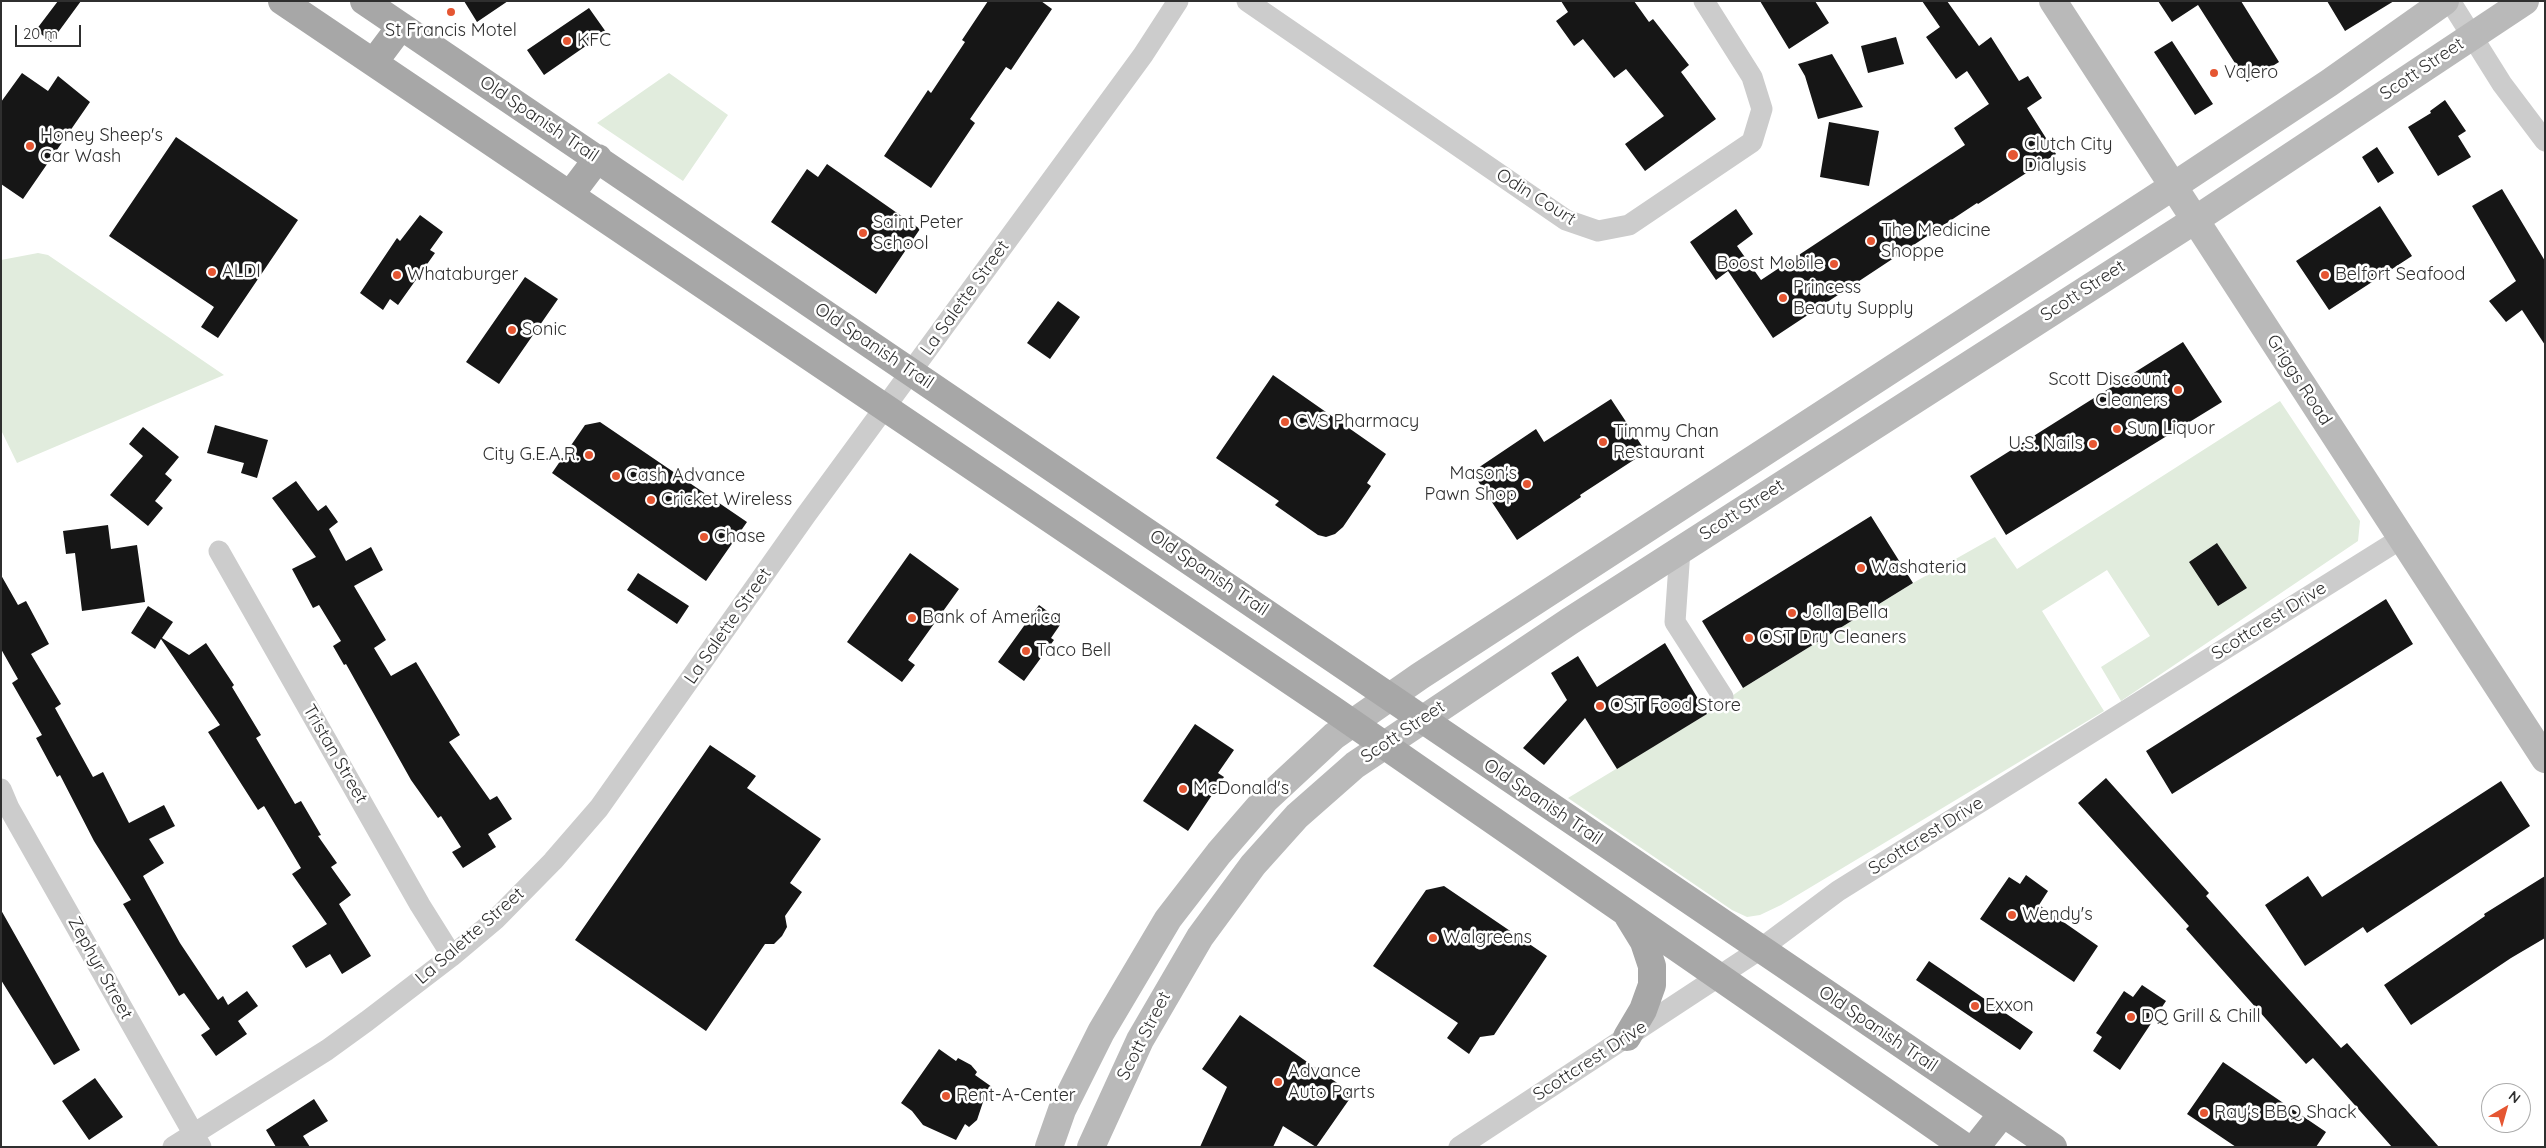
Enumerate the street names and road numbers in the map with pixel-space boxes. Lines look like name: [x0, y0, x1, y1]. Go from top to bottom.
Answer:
street label: Scott Street: [2376, 33, 2468, 105]
street label: Old Spanish Trail: [475, 71, 603, 167]
street label: Odin Court: [1492, 164, 1580, 230]
street label: La Salette Street: [916, 236, 1014, 360]
street label: Scott Street: [2037, 256, 2129, 326]
street label: Old Spanish Trail: [810, 298, 938, 394]
street label: Griggs Road: [2262, 331, 2336, 429]
street label: Scott Street: [1696, 475, 1788, 545]
street label: Old Spanish Trail: [1145, 525, 1273, 621]
street label: La Salette Street: [680, 564, 776, 688]
street label: Scottcrest Drive: [2208, 577, 2330, 665]
street label: Scott Street: [1357, 696, 1449, 768]
street label: Tristan Street: [298, 701, 372, 807]
street label: Old Spanish Trail: [1479, 754, 1607, 850]
street label: Scottcrest Drive: [1865, 792, 1987, 880]
street label: La Salette Street: [411, 883, 529, 989]
street label: Zephyr Street: [63, 913, 137, 1023]
street label: Old Spanish Trail: [1814, 981, 1942, 1077]
street label: Scott Street: [1112, 988, 1176, 1084]
street label: Scottcrest Drive: [1529, 1016, 1651, 1106]

